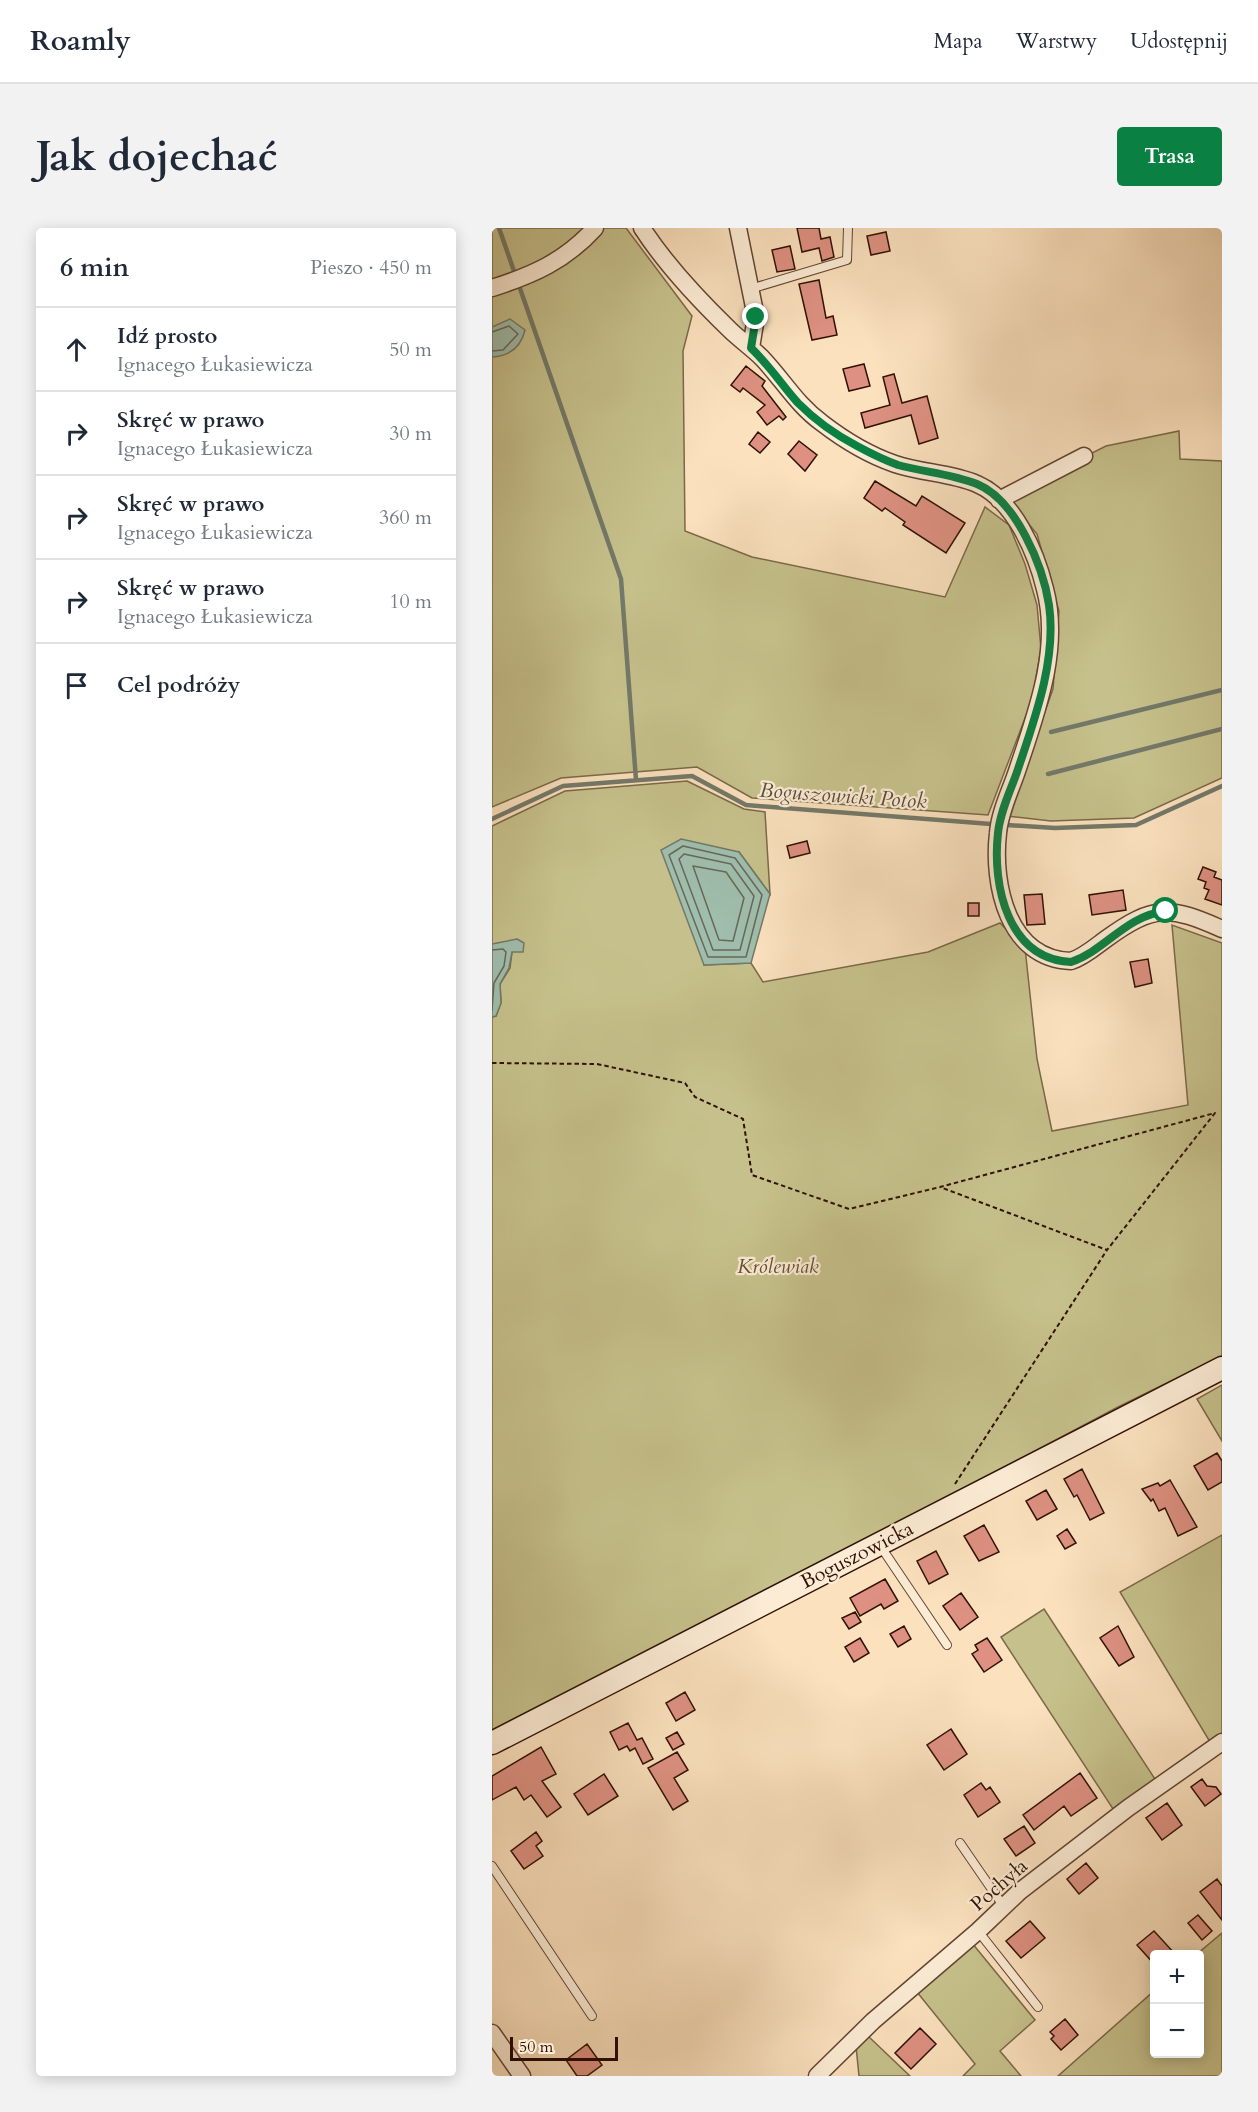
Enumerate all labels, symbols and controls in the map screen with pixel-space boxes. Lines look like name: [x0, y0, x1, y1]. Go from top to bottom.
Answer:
text: Roamly: [30, 22, 131, 60]
text: Mapa: [934, 27, 983, 56]
text: Warstwy: [1016, 27, 1097, 56]
text: Udostępnij: [1130, 27, 1228, 56]
button: Trasa: [1117, 127, 1222, 186]
text: Jak dojechać: [36, 128, 278, 185]
text: 6 min: [60, 250, 129, 285]
text: Pieszo · 450 m: [310, 254, 432, 281]
route end: [742, 303, 768, 329]
text: Idź prosto: [117, 321, 217, 351]
icon: ahead: [60, 333, 93, 366]
text: 50 m: [389, 336, 432, 363]
text: Ignacego Łukasiewicza: [117, 351, 313, 378]
text: Skręć w prawo: [117, 405, 264, 435]
icon: right: [60, 417, 93, 450]
text: 30 m: [389, 420, 432, 447]
text: Ignacego Łukasiewicza: [117, 435, 313, 462]
text: Skręć w prawo: [117, 489, 264, 519]
icon: right: [60, 501, 93, 534]
text: 360 m: [379, 504, 432, 531]
text: Ignacego Łukasiewicza: [117, 519, 313, 546]
text: Skręć w prawo: [117, 573, 264, 603]
icon: right: [60, 585, 93, 618]
text: 10 m: [389, 588, 432, 615]
text: Ignacego Łukasiewicza: [117, 603, 313, 630]
icon: arrive: [60, 669, 93, 702]
text: Cel podróży: [117, 670, 240, 700]
water label: Boguszowicki Potok: [758, 776, 928, 816]
route start: [1152, 897, 1178, 923]
park label: Królewiak: [737, 1253, 819, 1280]
street label: Boguszowicka: [796, 1515, 918, 1595]
street label: Pochyła: [965, 1852, 1034, 1917]
map controls: [1150, 1950, 1204, 2058]
button: +: [1150, 1950, 1204, 2004]
button: −: [1150, 2004, 1204, 2058]
scale bar: [510, 2034, 618, 2062]
text: 50 m: [519, 2036, 553, 2058]

